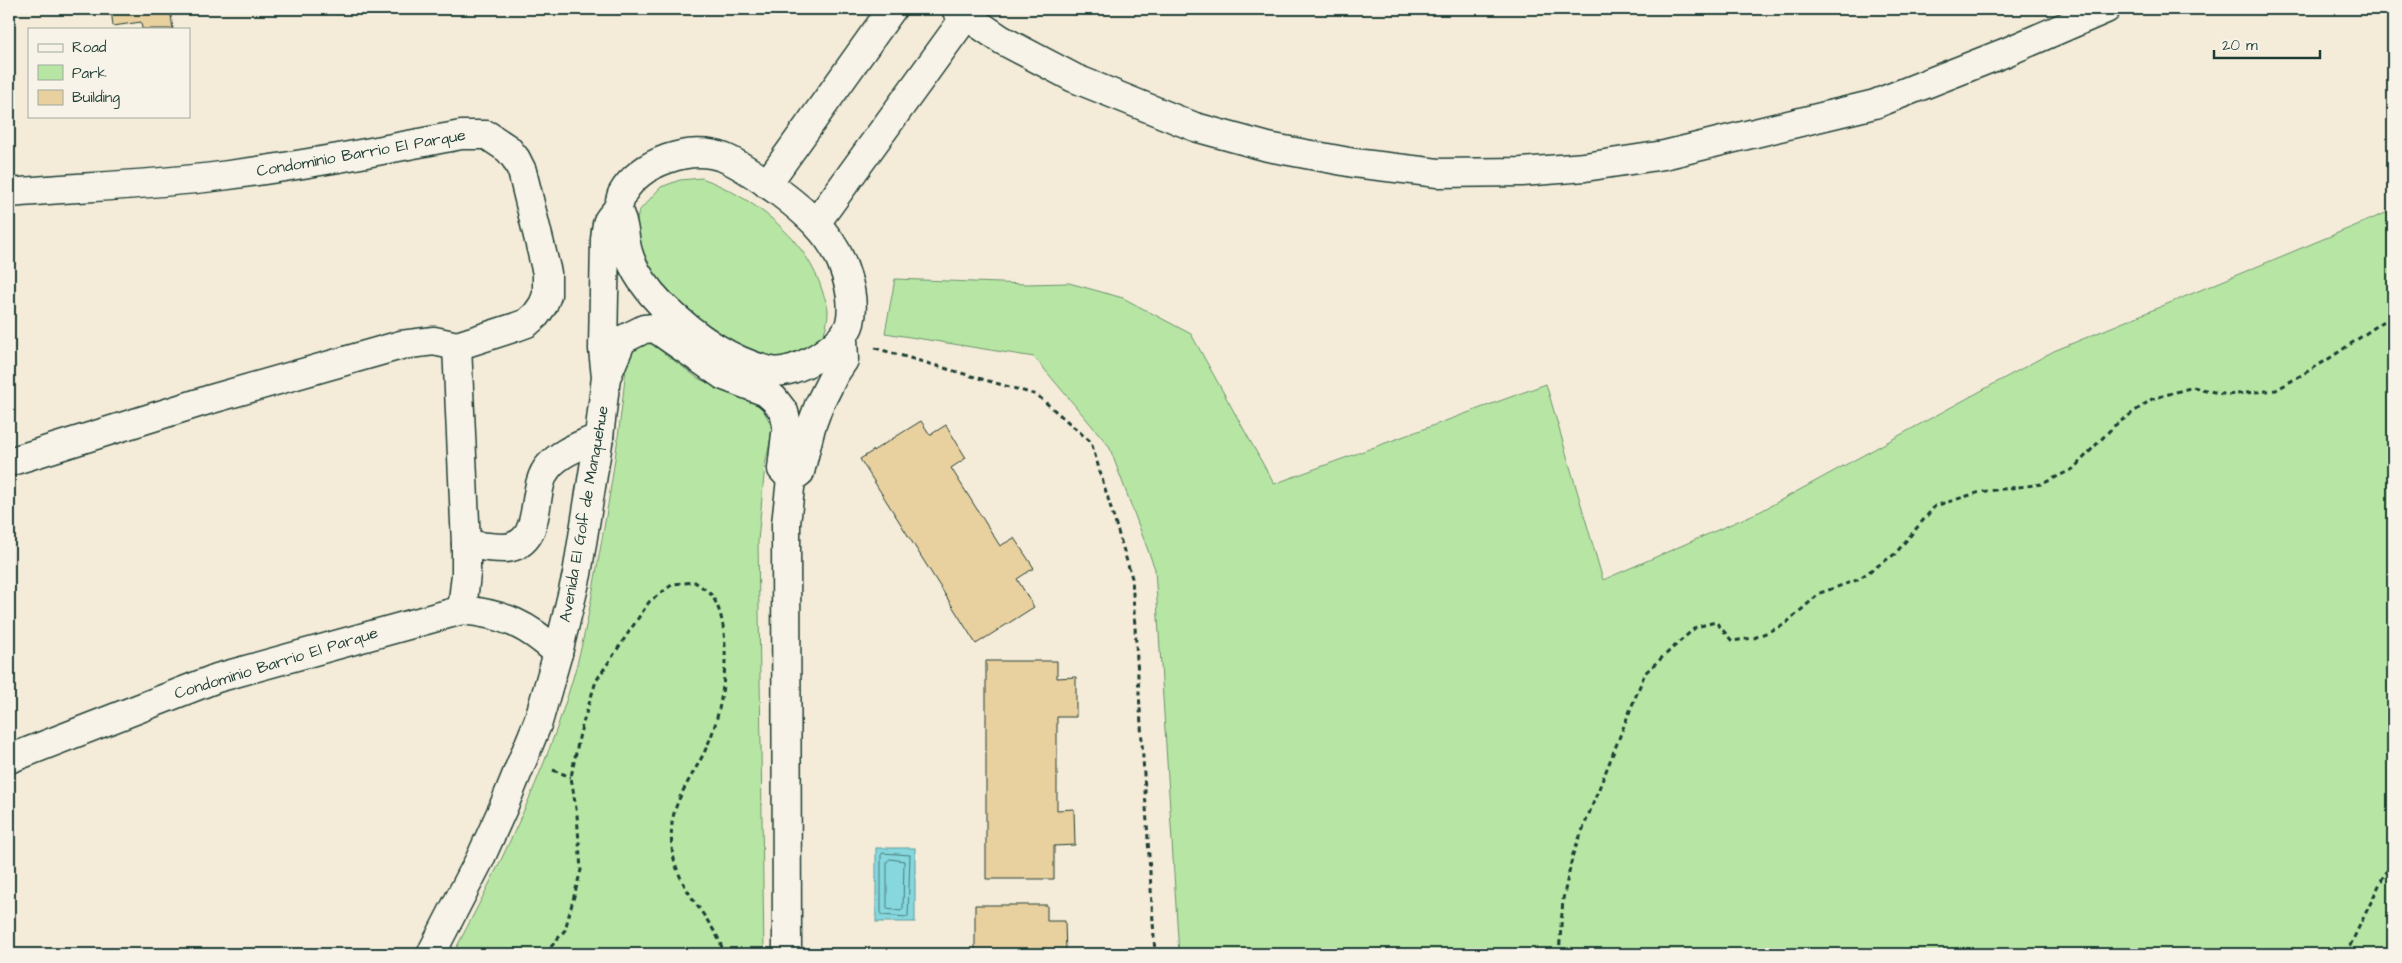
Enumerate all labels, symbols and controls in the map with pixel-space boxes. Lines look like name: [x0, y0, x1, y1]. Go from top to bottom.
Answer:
legend: [28, 28, 190, 118]
scale bar: [2214, 28, 2321, 60]
text: 20 m: [2222, 35, 2258, 56]
text: Road: [72, 37, 107, 58]
text: Park: [72, 63, 107, 84]
text: Building: [72, 87, 120, 109]
street label: Condominio Barrio El Parque: [255, 124, 468, 182]
street label: Avenida El Golf de Manquehue: [554, 404, 614, 624]
street label: Condominio Barrio El Parque: [172, 621, 381, 704]

